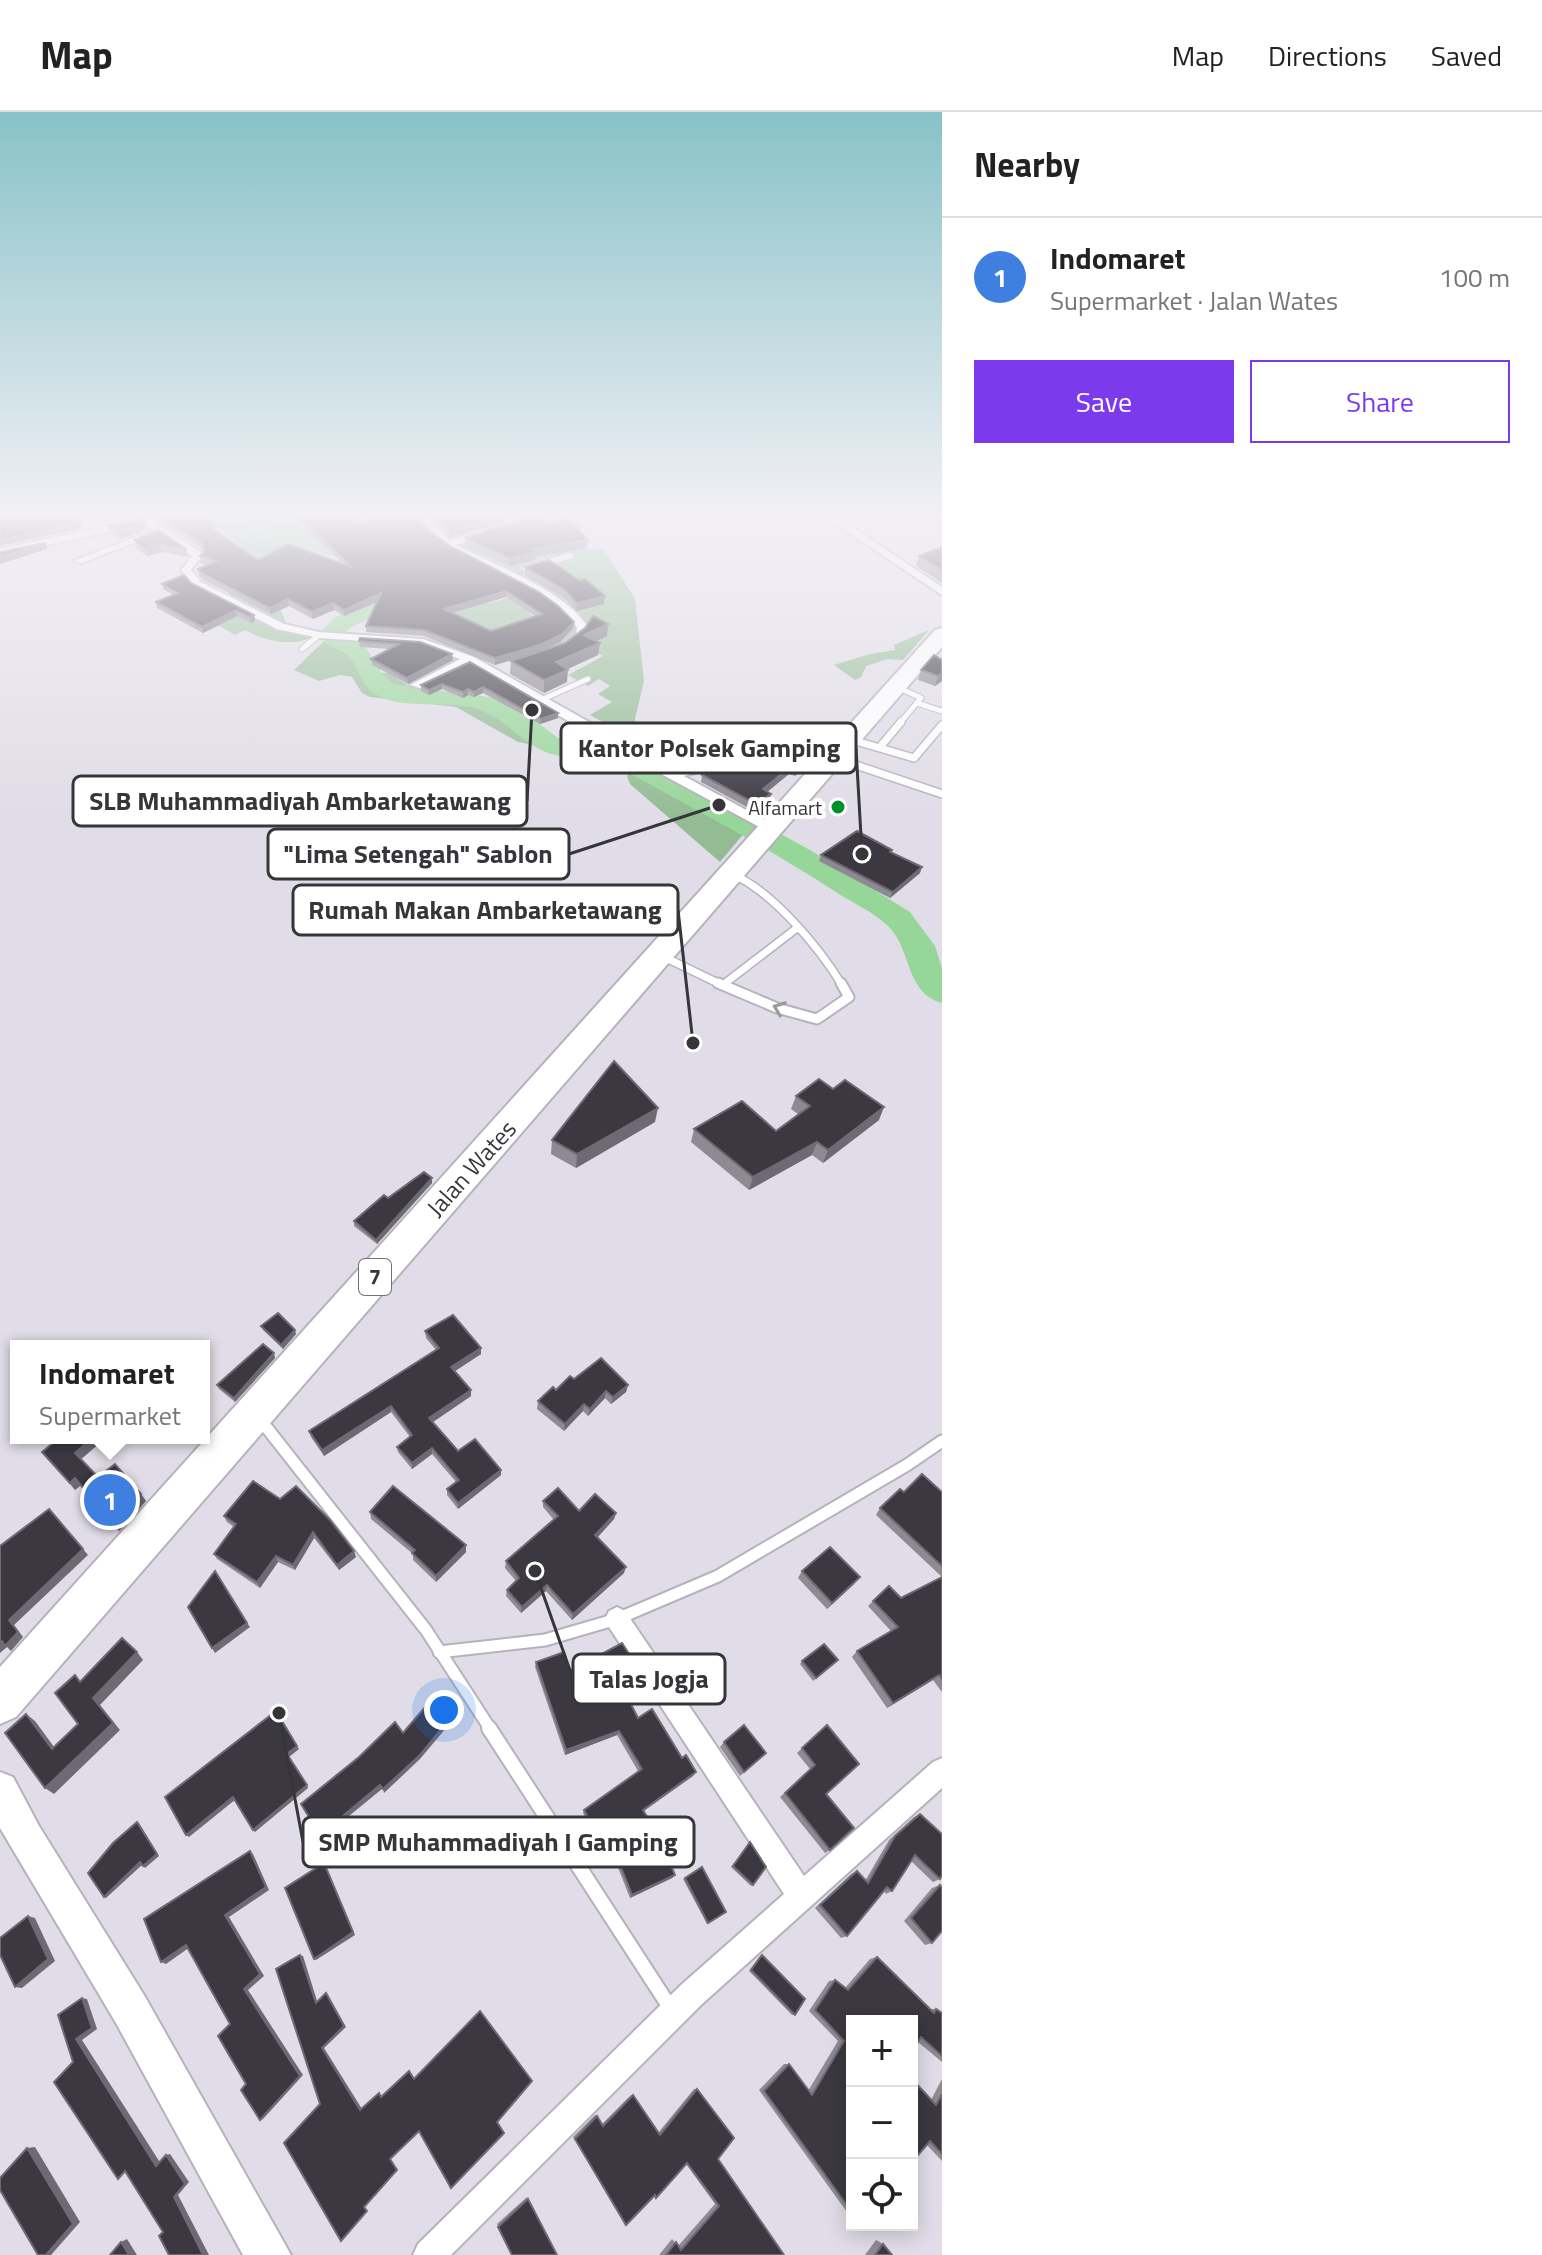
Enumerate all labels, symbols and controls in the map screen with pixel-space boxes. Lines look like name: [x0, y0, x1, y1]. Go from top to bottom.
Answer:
text: Map: [40, 26, 113, 84]
text: Map: [1172, 34, 1224, 77]
text: Directions: [1268, 34, 1387, 77]
text: Saved: [1431, 34, 1502, 77]
text: Nearby: [974, 138, 1080, 190]
text: Indomaret: [1050, 235, 1185, 281]
text: 1: [993, 258, 1007, 297]
text: 100 m: [1439, 258, 1510, 297]
text: Supermarket · Jalan Wates: [1050, 281, 1338, 320]
button: Save: [974, 360, 1234, 443]
button: Share: [1250, 360, 1510, 443]
callout: Kantor Polsek Gamping: [561, 723, 856, 773]
text: Kantor Polsek Gamping: [578, 728, 840, 767]
callout: SLB Muhammadiyah Ambarketawang: [73, 776, 527, 826]
text: SLB Muhammadiyah Ambarketawang: [89, 781, 511, 820]
place label: Alfamart: [748, 792, 822, 823]
marker: Alfamart: [829, 798, 847, 816]
callout: "Lima Setengah" Sablon: [268, 829, 569, 879]
text: "Lima Setengah" Sablon: [283, 834, 553, 873]
callout: Rumah Makan Ambarketawang: [293, 885, 678, 935]
text: Rumah Makan Ambarketawang: [308, 890, 662, 929]
one-way arrow: [773, 1001, 787, 1018]
street label: Jalan Wates: [418, 1112, 524, 1224]
road number: 7: [359, 1259, 391, 1295]
popup: [10, 1340, 210, 1444]
text: Indomaret: [39, 1350, 175, 1396]
text: Supermarket: [39, 1396, 181, 1435]
pin: 1: [84, 1470, 136, 1530]
callout: Talas Jogja: [573, 1654, 725, 1704]
text: Talas Jogja: [589, 1659, 709, 1698]
your location: [424, 1690, 464, 1730]
callout: SMP Muhammadiyah I Gamping: [303, 1817, 694, 1867]
text: SMP Muhammadiyah I Gamping: [318, 1822, 678, 1861]
map controls: [846, 2015, 918, 2231]
button: +: [846, 2015, 918, 2087]
button: −: [846, 2087, 918, 2159]
button: locate: [846, 2159, 918, 2231]

